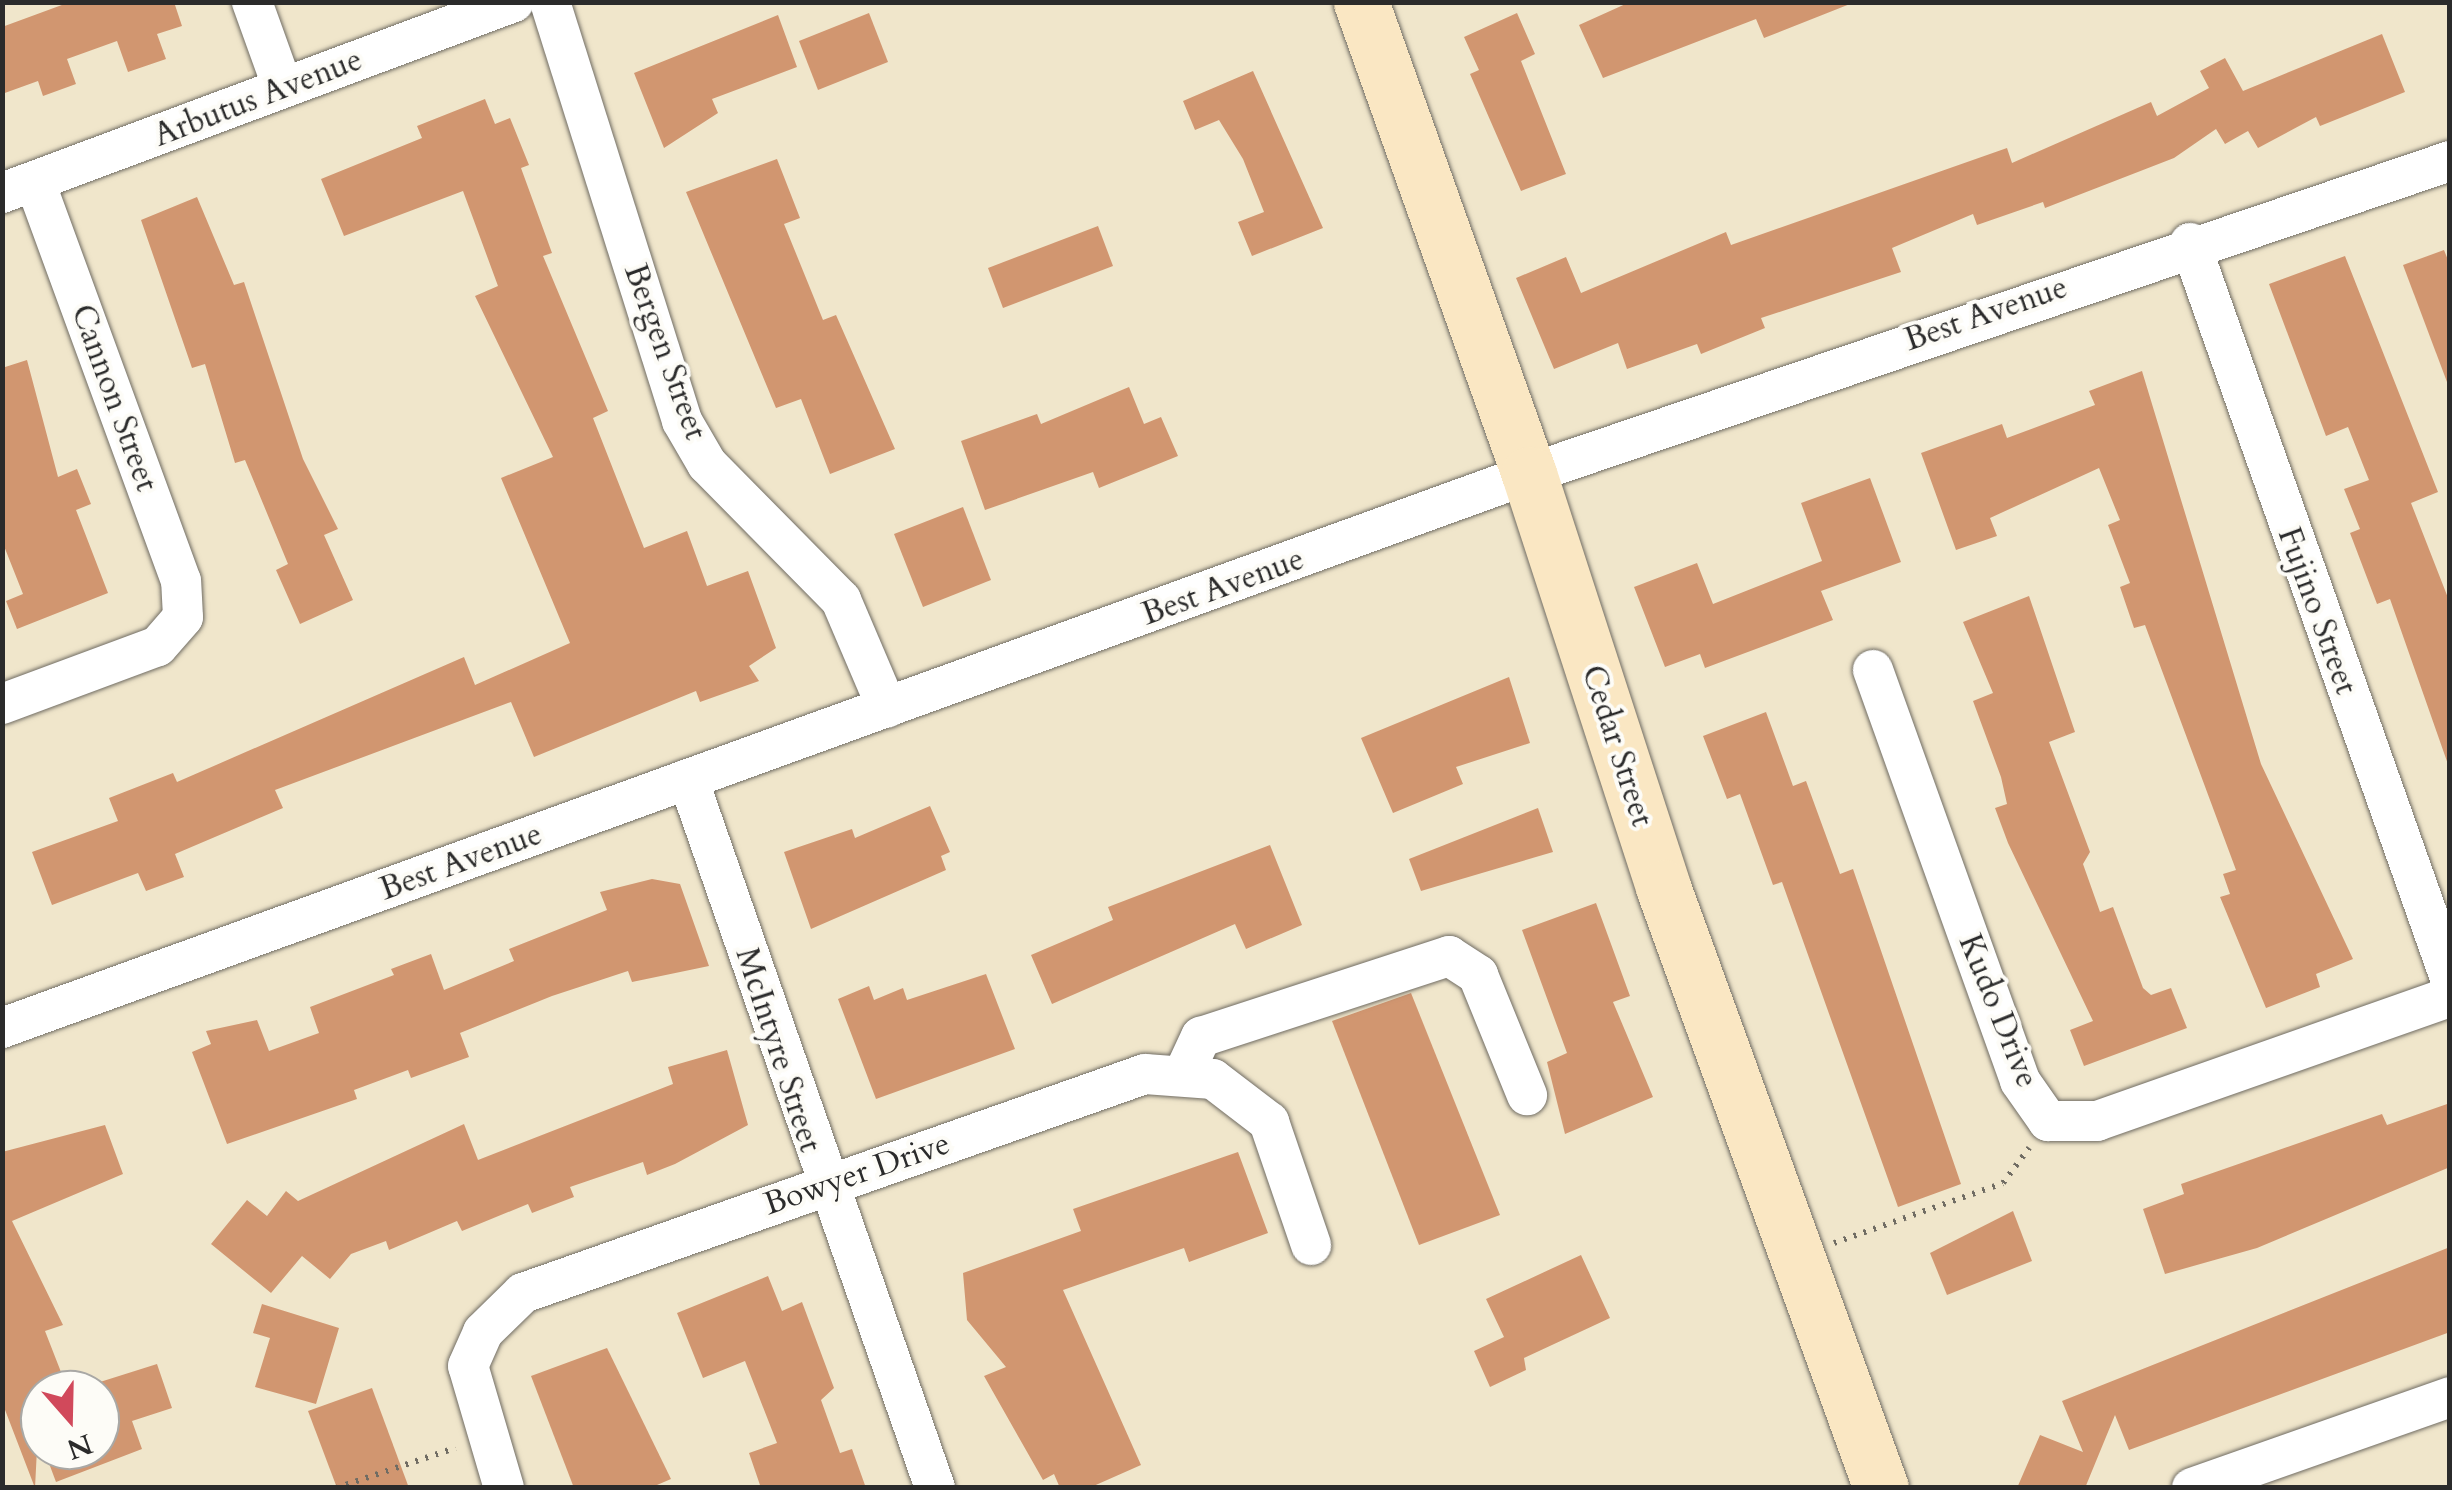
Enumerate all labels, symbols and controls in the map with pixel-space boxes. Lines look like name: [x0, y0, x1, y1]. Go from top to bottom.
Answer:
street label: Arbutus Avenue: [148, 41, 368, 155]
street label: Bergen Street: [615, 259, 715, 445]
street label: Best Avenue: [1900, 268, 2072, 360]
street label: Cannon Street: [62, 299, 166, 497]
street label: Fujino Street: [2269, 522, 2365, 700]
street label: Best Avenue: [1137, 540, 1309, 634]
street label: Cedar Street: [1573, 661, 1661, 831]
street label: Best Avenue: [375, 815, 547, 909]
street label: Kudo Drive: [1950, 929, 2046, 1093]
street label: McIntyre Street: [727, 943, 829, 1157]
street label: Bowyer Drive: [759, 1124, 955, 1224]
north arrow: [20, 1370, 120, 1470]
text: N: [62, 1424, 97, 1468]

